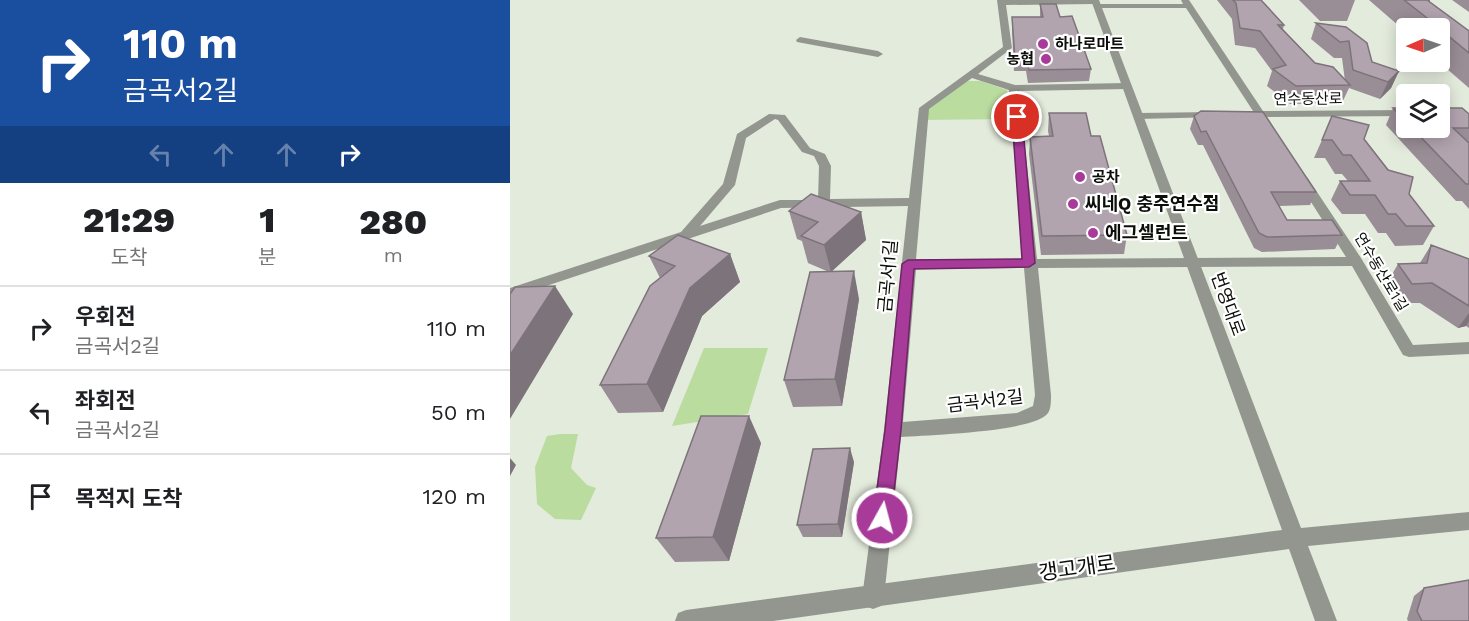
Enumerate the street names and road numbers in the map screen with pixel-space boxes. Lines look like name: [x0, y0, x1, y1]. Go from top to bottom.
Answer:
street label: 연수동산로: [1273, 89, 1343, 109]
street label: 연수동산로1길: [1350, 229, 1412, 315]
street label: 금곡서1길: [874, 239, 901, 313]
street label: 번영대로: [1207, 269, 1250, 339]
street label: 금곡서2길: [946, 385, 1024, 416]
street label: 갱고개로: [1037, 550, 1117, 585]

